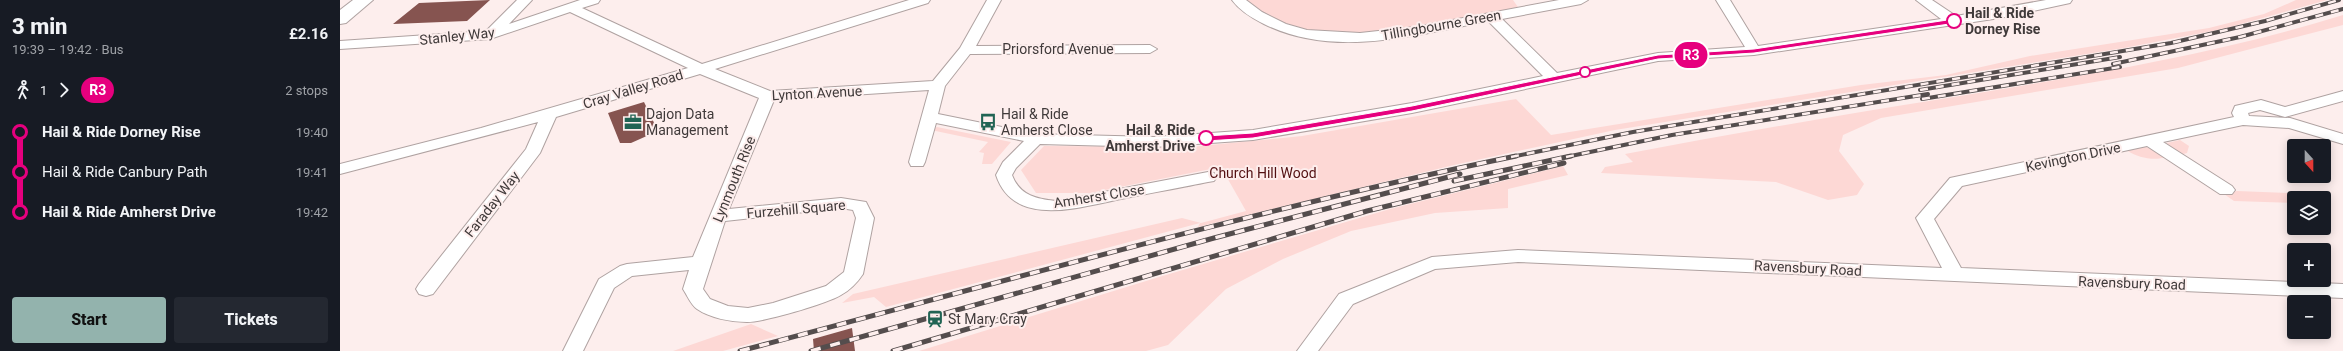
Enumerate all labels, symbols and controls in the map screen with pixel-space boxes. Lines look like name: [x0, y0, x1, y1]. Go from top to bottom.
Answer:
place label: Hail & Ride Dorney Rise: [1965, 5, 2041, 37]
street label: Tillingbourne Green: [1380, 7, 1502, 43]
marker: Hail & Ride Dorney Rise: [1946, 13, 1962, 29]
text: 3 min: [12, 14, 67, 39]
street label: Stanley Way: [419, 24, 496, 48]
text: £2.16: [289, 25, 328, 43]
street label: Priorsford Avenue: [1002, 41, 1114, 57]
text: 19:39 – 19:42 · Bus: [12, 42, 124, 57]
line badge: R3: [1673, 42, 1709, 68]
text: R3: [1682, 47, 1700, 63]
street label: Cray Valley Road: [581, 66, 685, 112]
unlabelled marker: [1579, 66, 1591, 78]
icon: walk: [12, 79, 34, 101]
icon: forward: [53, 79, 75, 101]
text: R3: [89, 82, 106, 98]
text: 1: [40, 83, 47, 98]
text: 2 stops: [285, 83, 328, 98]
street label: Lynton Avenue: [771, 83, 863, 103]
place label: Dajon Data Management: [646, 106, 729, 138]
place label: Hail & Ride Amherst Close: [1001, 106, 1093, 138]
office icon: Dajon Data Management: [623, 112, 643, 132]
bus stop icon: Hail & Ride Amherst Close: [978, 112, 998, 132]
place label: Hail & Ride Amherst Drive: [1105, 122, 1195, 154]
text: Hail & Ride Dorney Rise: [42, 123, 201, 141]
text: 19:40: [296, 125, 328, 140]
marker: Hail & Ride Amherst Drive: [1198, 130, 1214, 146]
street label: Lynmouth Rise: [709, 134, 759, 224]
street label: Kevington Drive: [2024, 139, 2122, 175]
north arrow: [2287, 139, 2331, 183]
map controls: [2287, 139, 2331, 339]
text: Hail & Ride Canbury Path: [42, 163, 208, 181]
text: 19:41: [296, 165, 328, 180]
park label: Church Hill Wood: [1209, 165, 1317, 181]
street label: Faraday Way: [461, 168, 523, 240]
street label: Amherst Close: [1052, 181, 1146, 211]
button: layers: [2287, 191, 2331, 235]
street label: Furzehill Square: [746, 197, 846, 221]
text: Hail & Ride Amherst Drive: [42, 203, 216, 221]
text: 19:42: [296, 205, 328, 220]
button: +: [2287, 243, 2331, 287]
street label: Ravensbury Road: [1754, 257, 1862, 279]
street label: Ravensbury Road: [2078, 273, 2186, 293]
button: −: [2287, 295, 2331, 339]
button: Start: [12, 297, 166, 343]
button: Tickets: [174, 297, 328, 343]
station icon: St Mary Cray: [925, 309, 945, 329]
place label: St Mary Cray: [948, 311, 1027, 327]

